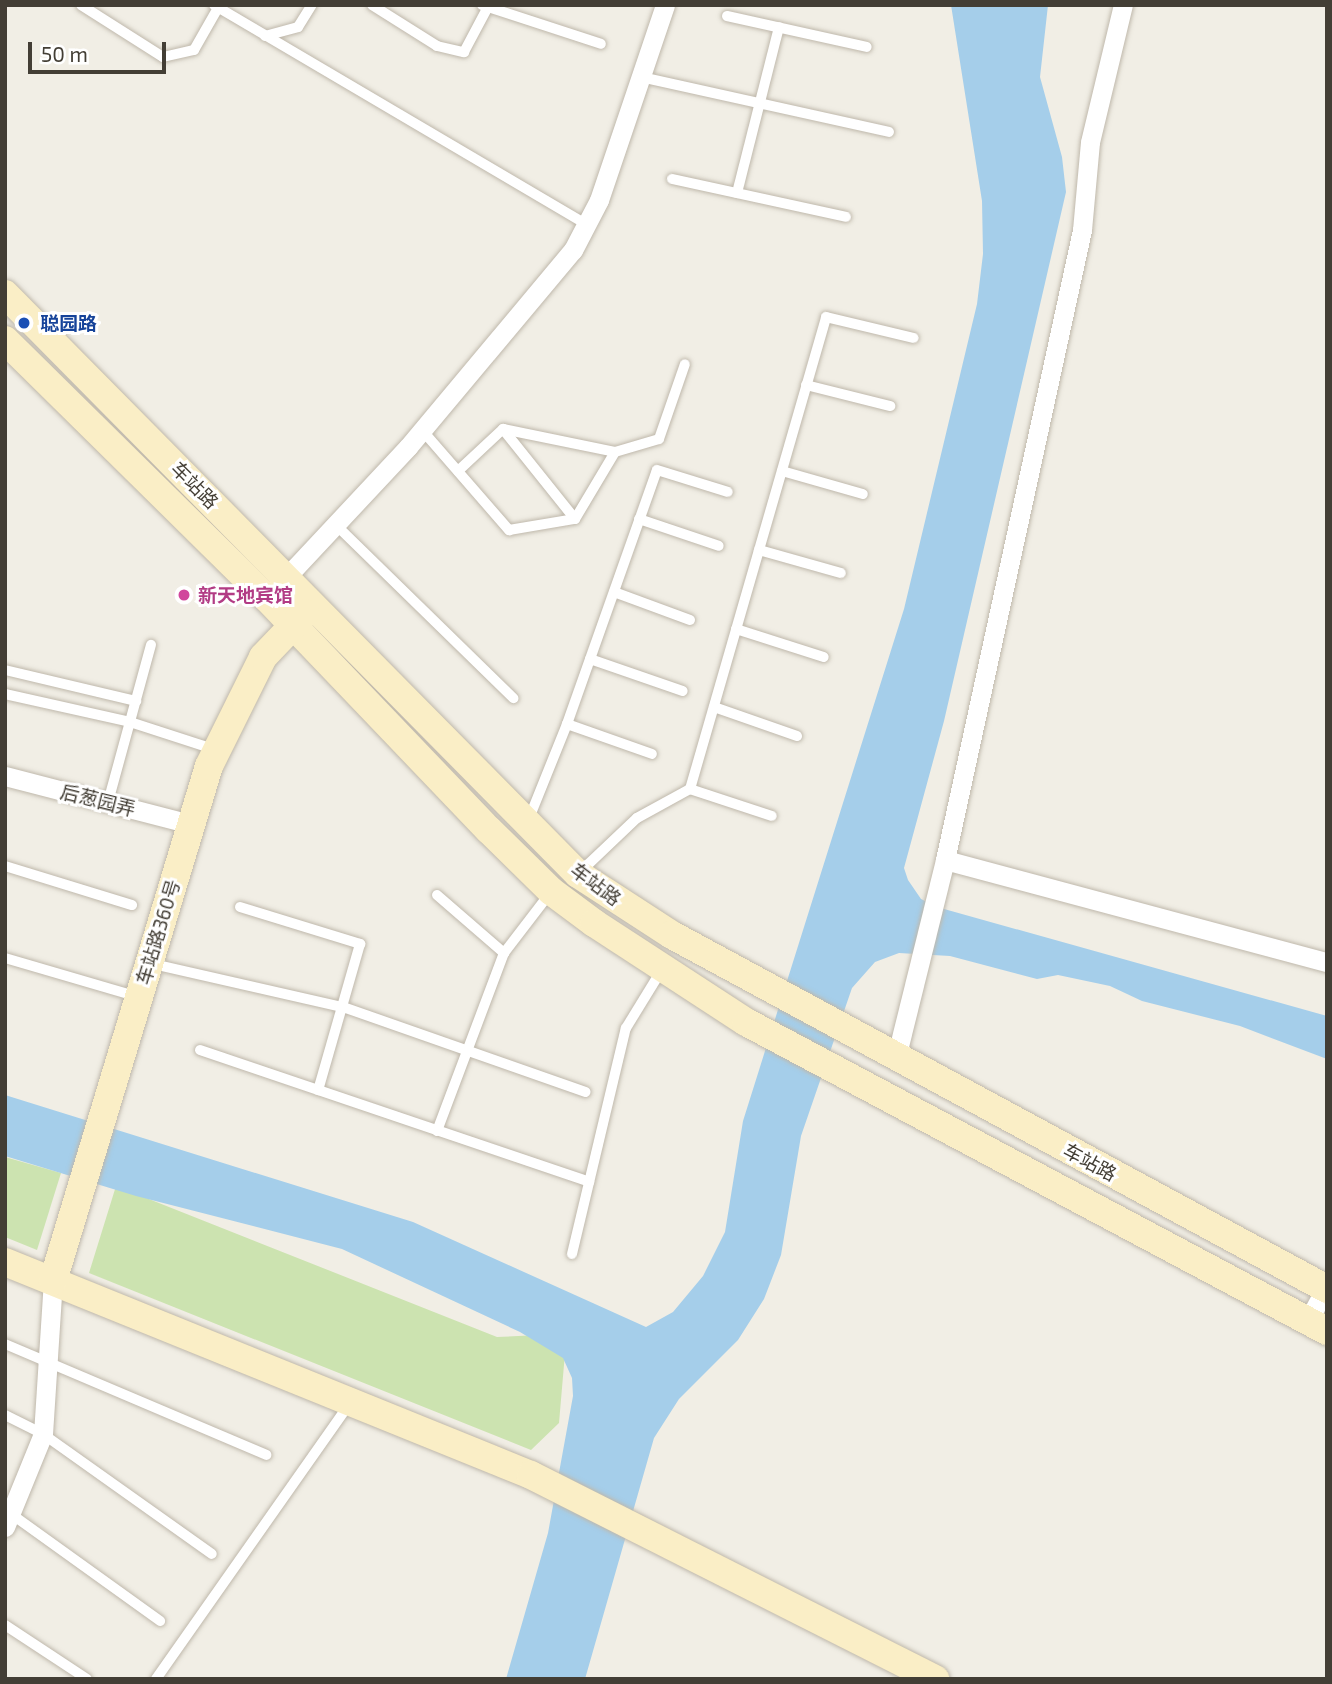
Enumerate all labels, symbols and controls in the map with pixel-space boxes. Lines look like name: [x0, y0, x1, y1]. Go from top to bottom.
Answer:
scale bar: [32, 28, 170, 72]
text: 50 m: [41, 41, 88, 66]
place label: 聪园路: [40, 312, 97, 334]
marker: 聪园路: [14, 313, 34, 333]
street label: 车站路: [167, 457, 223, 513]
place label: 新天地宾馆: [198, 584, 293, 606]
marker: 新天地宾馆: [176, 587, 192, 603]
street label: 后葱园弄: [58, 780, 138, 820]
street label: 车站路: [566, 858, 626, 910]
street label: 车站路360号: [131, 877, 185, 987]
street label: 车站路: [1059, 1139, 1121, 1185]

